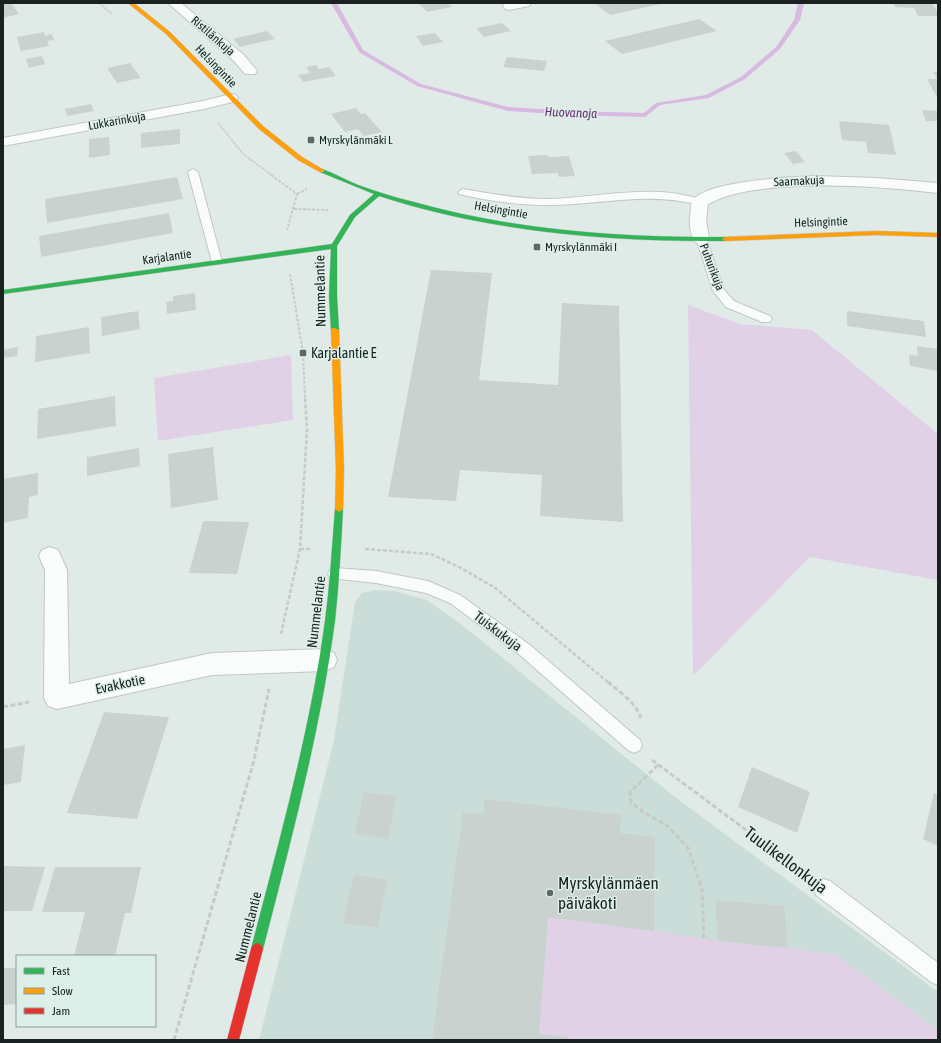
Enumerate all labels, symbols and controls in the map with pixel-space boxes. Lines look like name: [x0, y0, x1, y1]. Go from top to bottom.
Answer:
street label: Ristilänkuja: [188, 13, 238, 59]
street label: Helsingintie: [192, 42, 240, 90]
water label: Huovanoja: [544, 104, 598, 121]
street label: Lukkarinkuja: [87, 109, 147, 133]
place label: Myrskylänmäki L: [319, 133, 393, 147]
marker: Myrskylänmäki L: [306, 135, 316, 145]
street label: Saarnakuja: [773, 173, 825, 189]
street label: Helsingintie: [473, 198, 529, 222]
street label: Helsingintie: [794, 214, 848, 230]
place label: Myrskylänmäki I: [545, 240, 617, 254]
marker: Myrskylänmäki I: [532, 242, 542, 252]
street label: Puhurikuja: [697, 242, 727, 292]
street label: Karjalantie: [142, 247, 192, 267]
street label: Nummelantie: [311, 255, 329, 327]
place label: Karjalantie E: [311, 345, 376, 361]
marker: Karjalantie E: [298, 348, 308, 358]
street label: Nummelantie: [304, 575, 328, 649]
street label: Tuiskukuja: [471, 608, 525, 654]
street label: Evakkotie: [94, 671, 146, 697]
street label: Tuulikellonkuja: [740, 822, 832, 898]
place label: Myrskylänmäen päiväkoti: [558, 873, 659, 913]
marker: Myrskylänmäen päiväkoti: [545, 888, 555, 898]
street label: Nummelantie: [232, 890, 264, 964]
legend: [16, 955, 156, 1027]
text: Fast: [52, 964, 70, 978]
text: Slow: [52, 984, 73, 998]
text: Jam: [52, 1004, 70, 1018]

